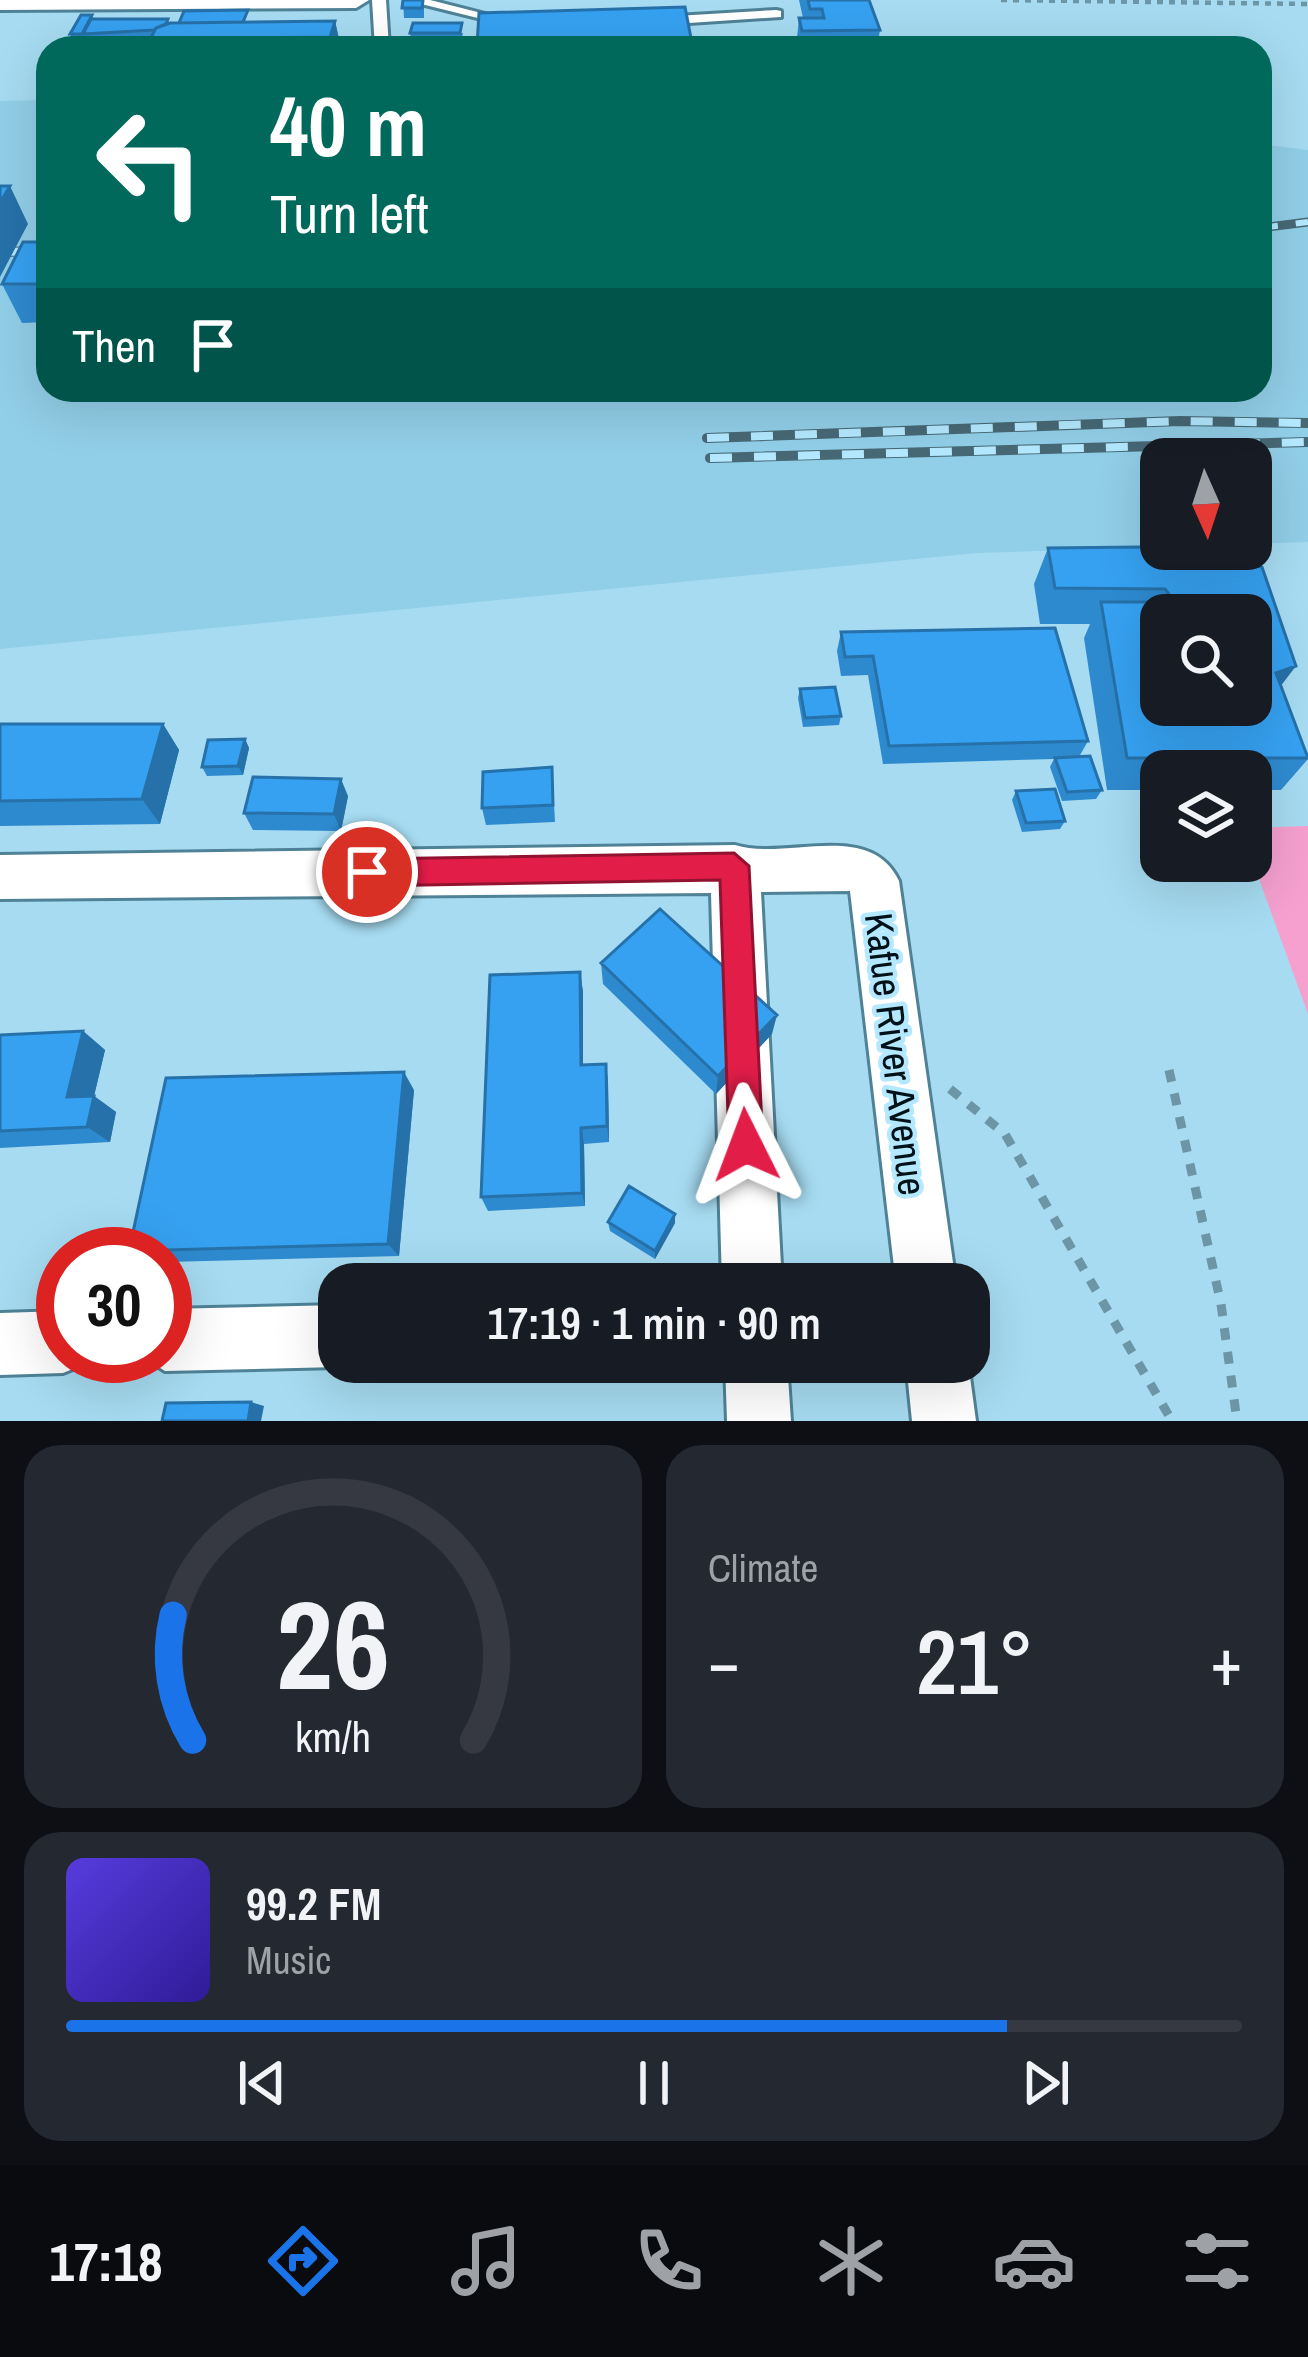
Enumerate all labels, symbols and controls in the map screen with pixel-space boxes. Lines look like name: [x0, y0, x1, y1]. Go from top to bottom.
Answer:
text: 40 m: [270, 69, 427, 182]
icon: left: [72, 84, 228, 240]
text: Turn left: [270, 177, 429, 250]
icon: arrive: [180, 312, 246, 378]
text: Then: [72, 315, 156, 376]
north arrow: [1140, 438, 1272, 570]
map controls: [1140, 438, 1272, 882]
button: search: [1140, 594, 1272, 726]
button: layers: [1140, 750, 1272, 882]
pin: [316, 821, 418, 923]
icon: arrive: [334, 839, 400, 905]
street label: Kafue River Avenue: [853, 910, 939, 1198]
position arrow: [683, 1082, 809, 1208]
speed limit sign: 30: [36, 1227, 192, 1383]
text: 17:19 · 1 min · 90 m: [487, 1292, 821, 1353]
text: Climate: [708, 1542, 818, 1594]
text: 26: [276, 1560, 390, 1728]
text: 21°: [916, 1601, 1034, 1722]
text: −: [708, 1617, 740, 1706]
text: +: [1210, 1617, 1242, 1706]
text: km/h: [295, 1707, 371, 1764]
text: 99.2 FM: [246, 1873, 381, 1934]
text: Music: [246, 1934, 331, 1986]
icon: previous: [229, 2050, 295, 2116]
icon: pause: [621, 2050, 687, 2116]
icon: next: [1013, 2050, 1079, 2116]
icon: directions: [261, 2219, 345, 2303]
icon: music: [444, 2219, 528, 2303]
icon: phone: [627, 2219, 711, 2303]
icon: climate: [809, 2219, 893, 2303]
icon: car: [992, 2219, 1076, 2303]
icon: filters: [1175, 2219, 1259, 2303]
text: 17:18: [49, 2225, 163, 2298]

